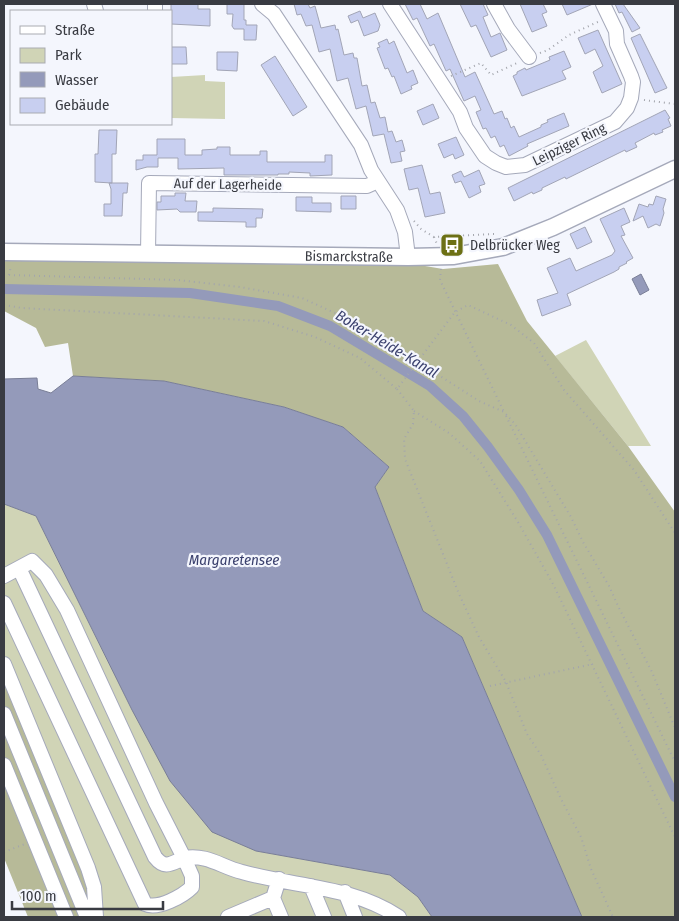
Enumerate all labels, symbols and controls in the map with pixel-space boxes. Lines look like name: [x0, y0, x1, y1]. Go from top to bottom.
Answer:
legend: [10, 10, 172, 125]
text: Straße: [55, 21, 95, 39]
text: Park: [55, 46, 82, 64]
text: Wasser: [55, 71, 99, 89]
text: Gebäude: [55, 96, 110, 114]
street label: Leipziger Ring: [530, 119, 609, 169]
street label: Auf der Lagerheide: [174, 175, 282, 194]
bus stop icon: Delbrücker Weg: [439, 232, 465, 258]
place label: Delbrücker Weg: [470, 237, 560, 254]
street label: Bismarckstraße: [305, 248, 393, 266]
water label: Boker-Heide-Kanal: [333, 306, 441, 382]
water label: Margaretensee: [189, 551, 279, 569]
scale bar: [12, 878, 164, 910]
text: 100 m: [20, 887, 57, 905]

